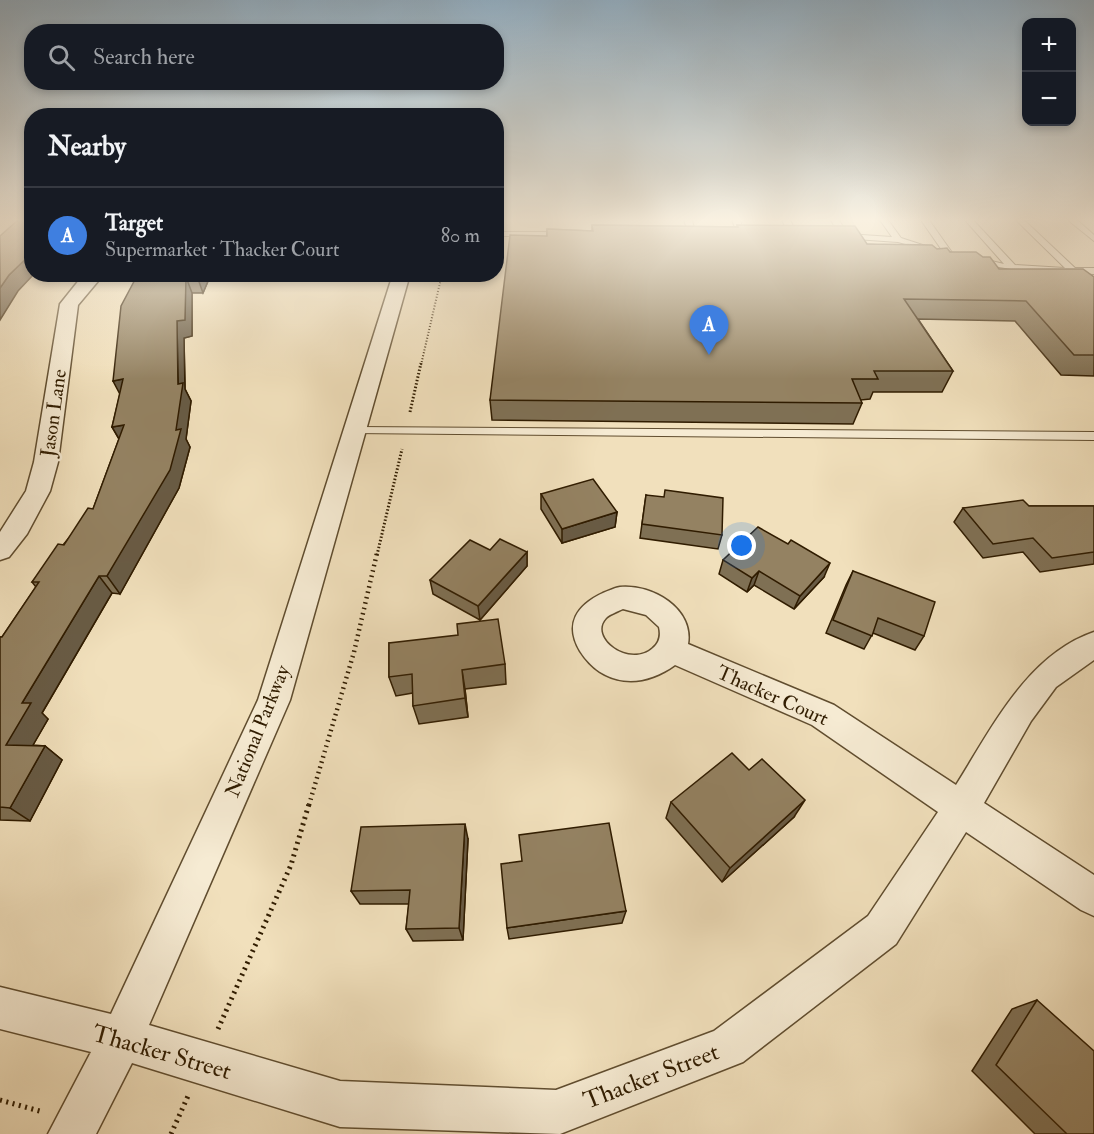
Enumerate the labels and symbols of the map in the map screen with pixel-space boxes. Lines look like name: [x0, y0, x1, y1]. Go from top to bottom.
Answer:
pin: A: [690, 306, 728, 355]
street label: Jason Lane: [35, 368, 72, 460]
your location: [727, 531, 756, 560]
street label: National Parkway: [220, 660, 296, 801]
street label: Thacker Court: [713, 660, 833, 731]
street label: Thacker Street: [89, 1018, 235, 1087]
street label: Thacker Street: [579, 1036, 724, 1117]

